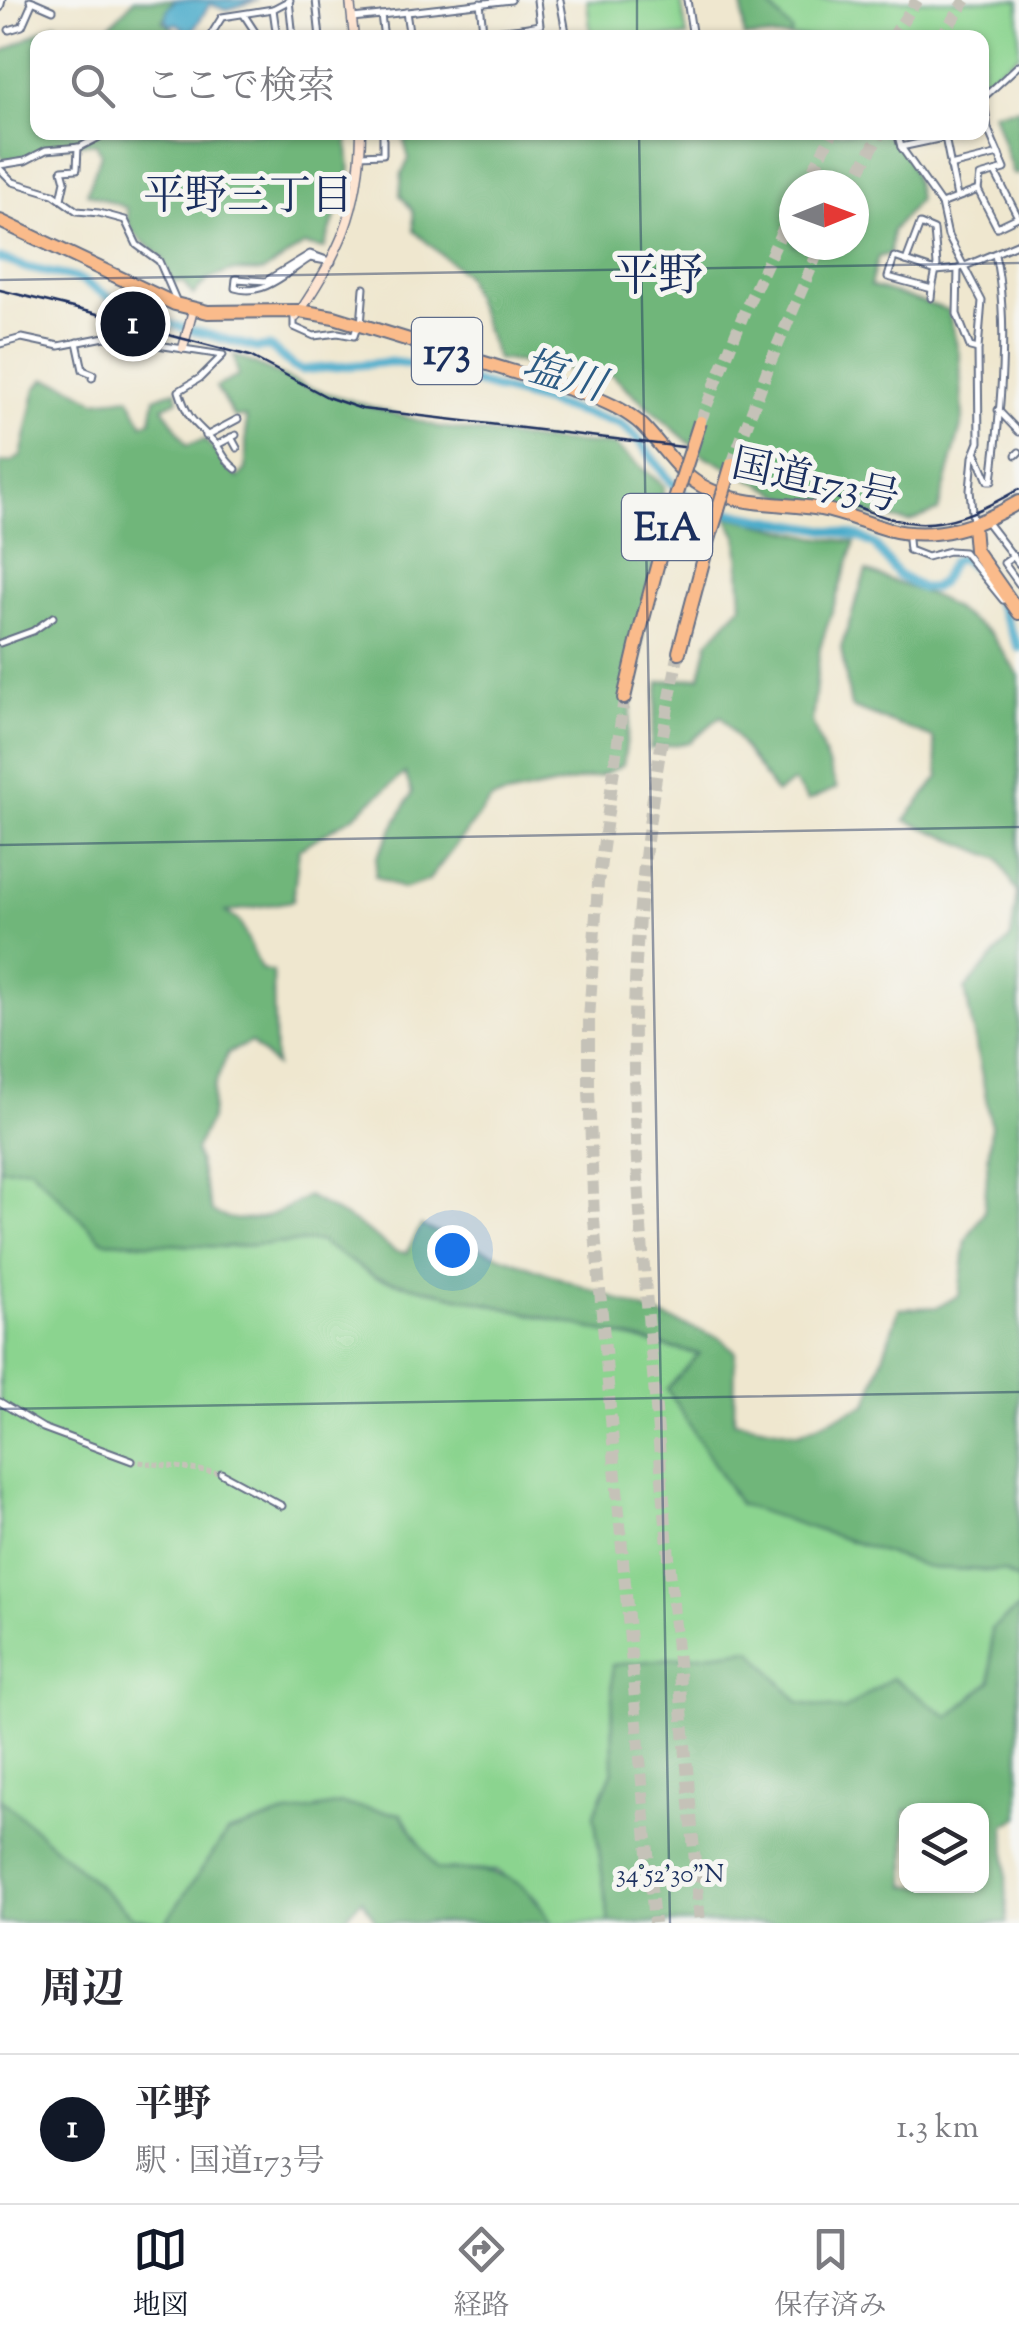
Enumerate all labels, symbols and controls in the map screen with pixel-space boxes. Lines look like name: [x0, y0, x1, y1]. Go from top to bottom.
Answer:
search box: [30, 30, 989, 140]
icon: search: [65, 58, 120, 113]
text: ここで検索: [145, 62, 335, 116]
district label: 平野三丁目: [143, 169, 353, 229]
north arrow: [779, 170, 869, 260]
district label: 平野: [613, 247, 703, 312]
pin: 1: [100, 286, 166, 362]
road number: 173: [412, 318, 482, 384]
water label: 塩川: [514, 338, 615, 420]
street label: 国道173号: [726, 438, 904, 529]
road number: E1A: [622, 494, 712, 560]
your location: [427, 1225, 478, 1276]
map controls: [899, 1803, 989, 1893]
button: layers: [899, 1803, 989, 1893]
text: 34°52'30"N: [616, 1858, 724, 1894]
text: 周辺: [40, 1962, 124, 2022]
text: 平野: [135, 2080, 211, 2134]
text: 1: [67, 2106, 78, 2152]
text: 1.3 km: [896, 2106, 979, 2152]
text: 駅 · 国道173号: [135, 2140, 325, 2186]
tab: 地図: [132, 2222, 189, 2327]
tab: 経路: [453, 2222, 510, 2327]
tab: 保存済み: [774, 2222, 887, 2327]

